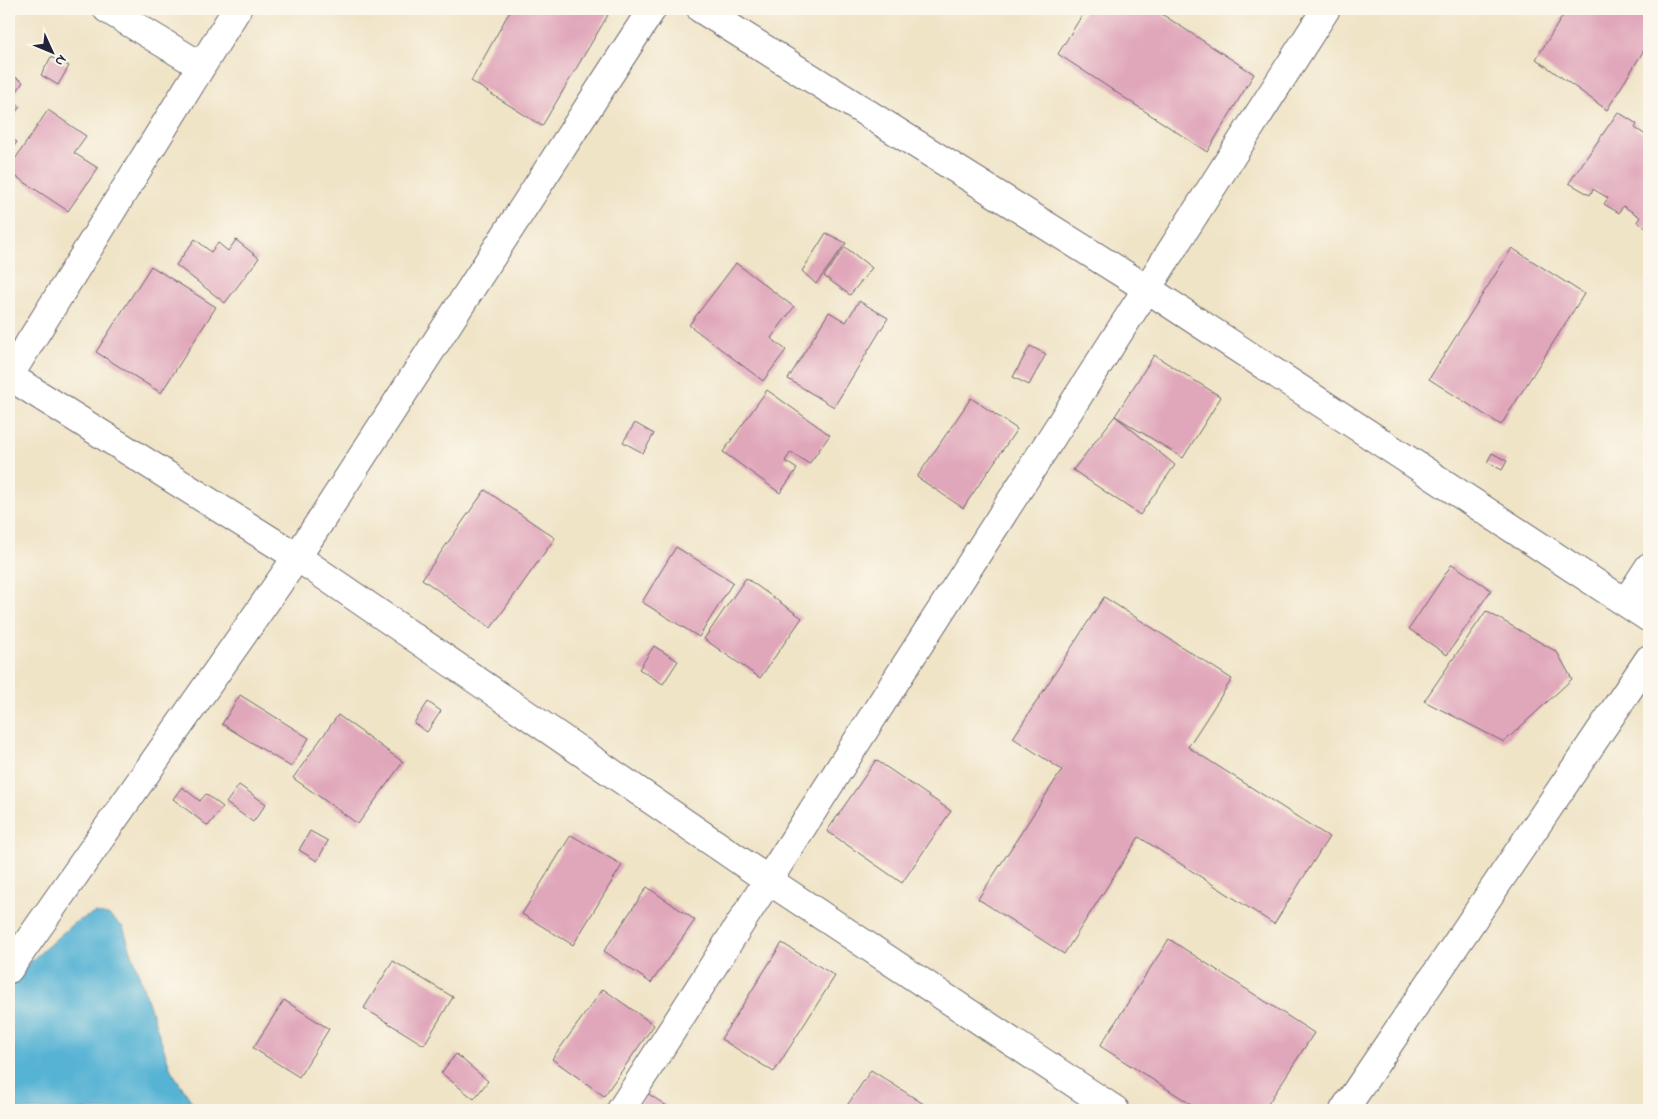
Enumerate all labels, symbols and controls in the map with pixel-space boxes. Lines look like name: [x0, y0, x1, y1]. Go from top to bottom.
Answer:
north arrow: [28, 28, 78, 78]
text: N: [49, 49, 71, 71]

